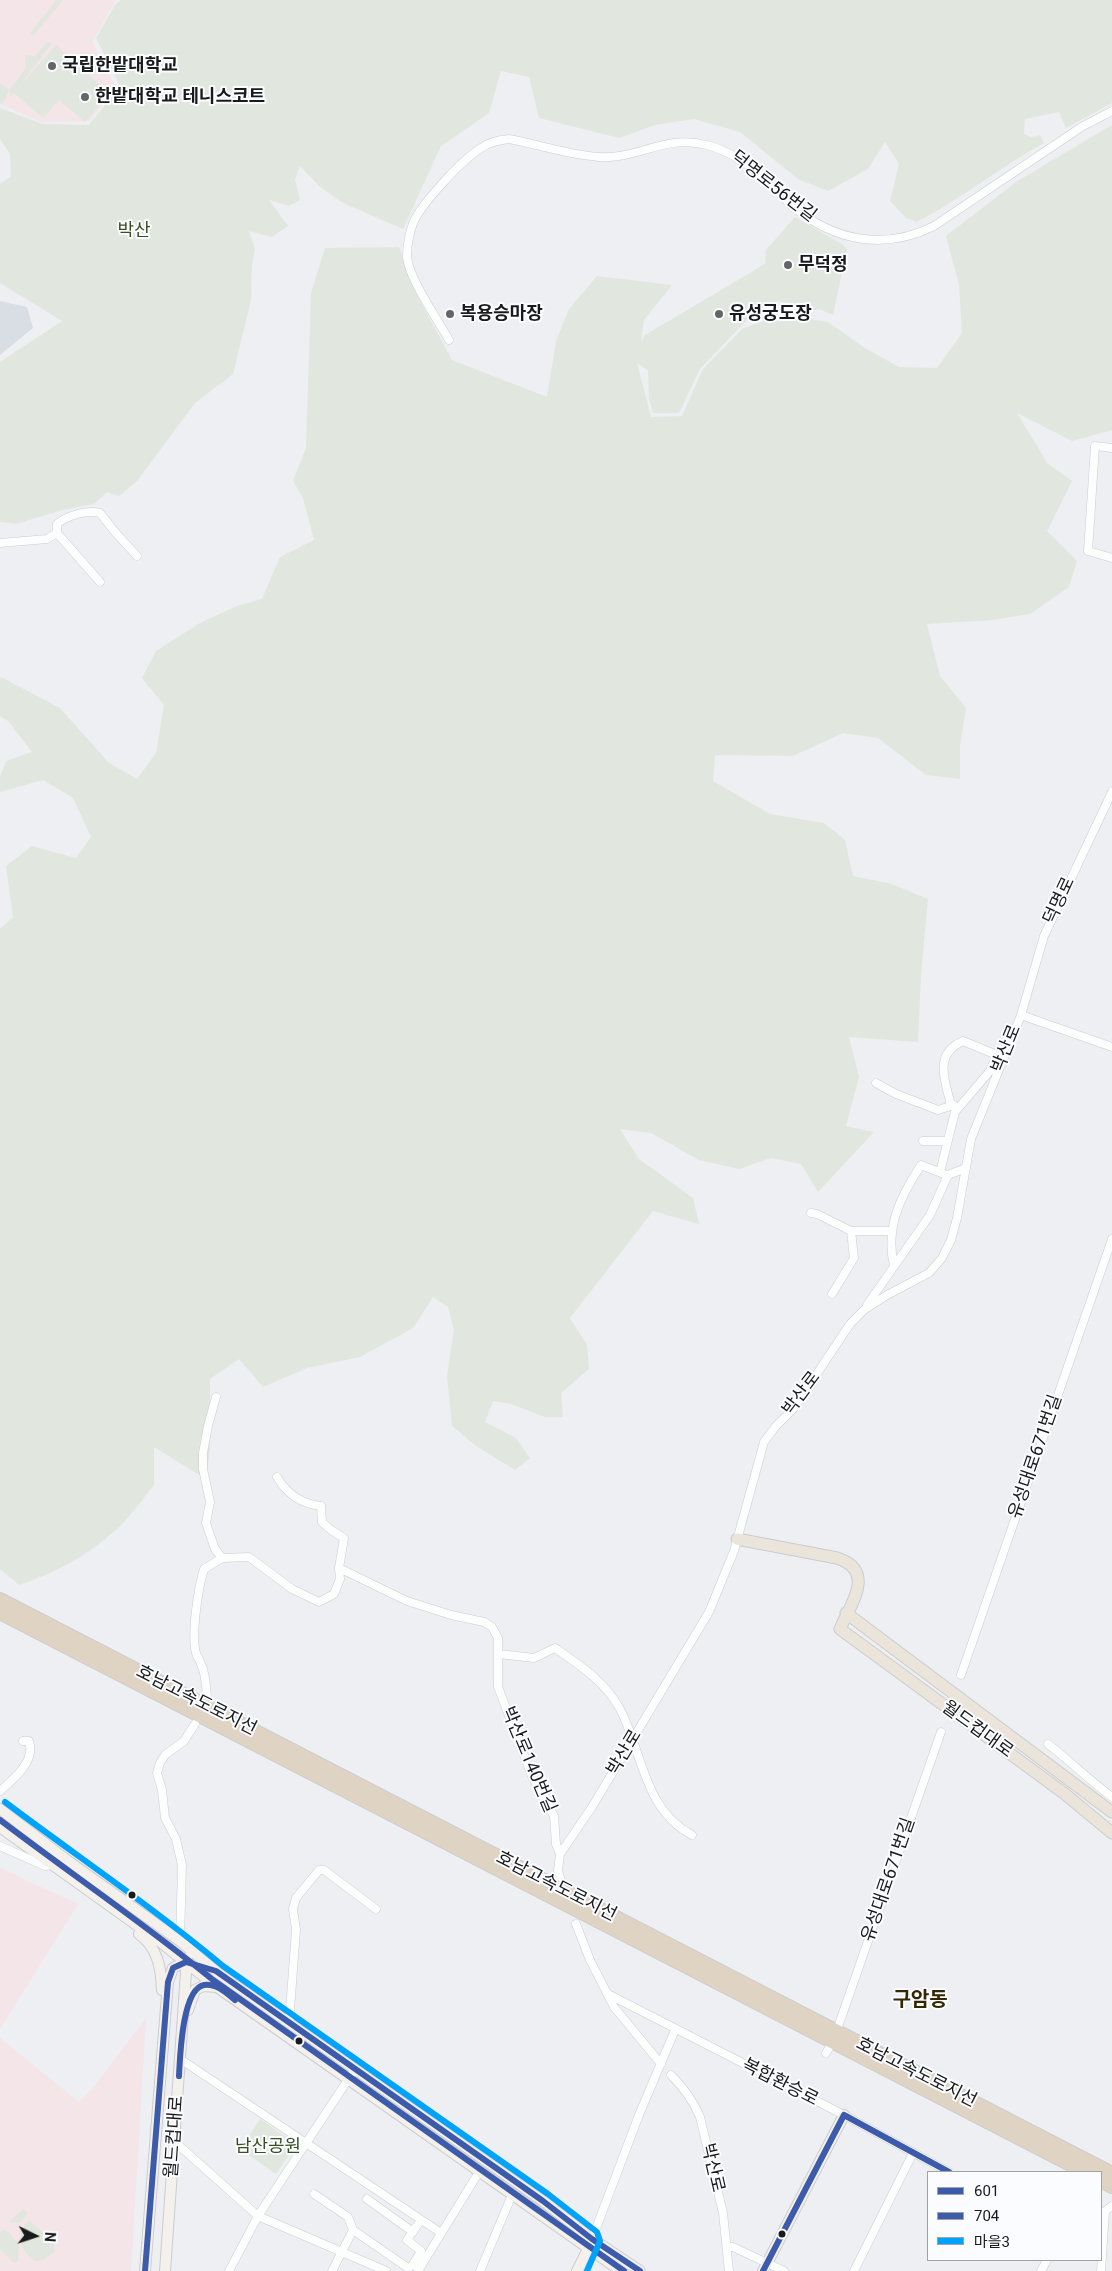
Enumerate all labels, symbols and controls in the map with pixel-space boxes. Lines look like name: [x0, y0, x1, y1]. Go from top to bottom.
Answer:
place label: 국립한밭대학교: [62, 55, 178, 77]
marker: 국립한밭대학교: [46, 60, 58, 72]
place label: 한밭대학교 테니스코트: [95, 86, 265, 108]
marker: 한밭대학교 테니스코트: [79, 91, 91, 103]
street label: 덕명로56번길: [726, 147, 820, 227]
park label: 박산: [117, 220, 151, 242]
place label: 무덕정: [798, 254, 848, 276]
marker: 무덕정: [782, 259, 794, 271]
place label: 복용승마장: [460, 303, 543, 325]
place label: 유성궁도장: [729, 303, 812, 325]
marker: 복용승마장: [444, 308, 456, 320]
marker: 유성궁도장: [713, 308, 725, 320]
street label: 덕명로: [1040, 874, 1080, 928]
street label: 박산로: [988, 1022, 1026, 1076]
street label: 박산로: [778, 1368, 826, 1420]
street label: 유성대로671번길: [1005, 1392, 1067, 1522]
street label: 호남고속도로지선: [132, 1661, 260, 1741]
street label: 월드컵대로: [937, 1697, 1017, 1763]
street label: 박산로140번길: [496, 1704, 560, 1816]
street label: 박산로: [603, 1726, 647, 1780]
street label: 유성대로671번길: [858, 1815, 920, 1945]
street label: 호남고속도로지선: [492, 1847, 620, 1927]
unlabelled marker: [127, 1890, 137, 1900]
district label: 구암동: [892, 1989, 948, 2013]
street label: 호남고속도로지선: [852, 2033, 980, 2113]
unlabelled marker: [294, 2036, 304, 2046]
street label: 복합환승로: [738, 2055, 822, 2111]
street label: 월드컵대로: [161, 2095, 189, 2179]
park label: 남산공원: [235, 2136, 301, 2158]
street label: 박산로: [696, 2141, 728, 2195]
legend: [927, 2171, 1102, 2261]
text: 601: [974, 2182, 999, 2200]
text: 704: [974, 2207, 999, 2225]
north arrow: [10, 2211, 60, 2261]
unlabelled marker: [777, 2229, 787, 2239]
text: N: [42, 2232, 58, 2243]
text: 마을3: [974, 2233, 1010, 2251]

